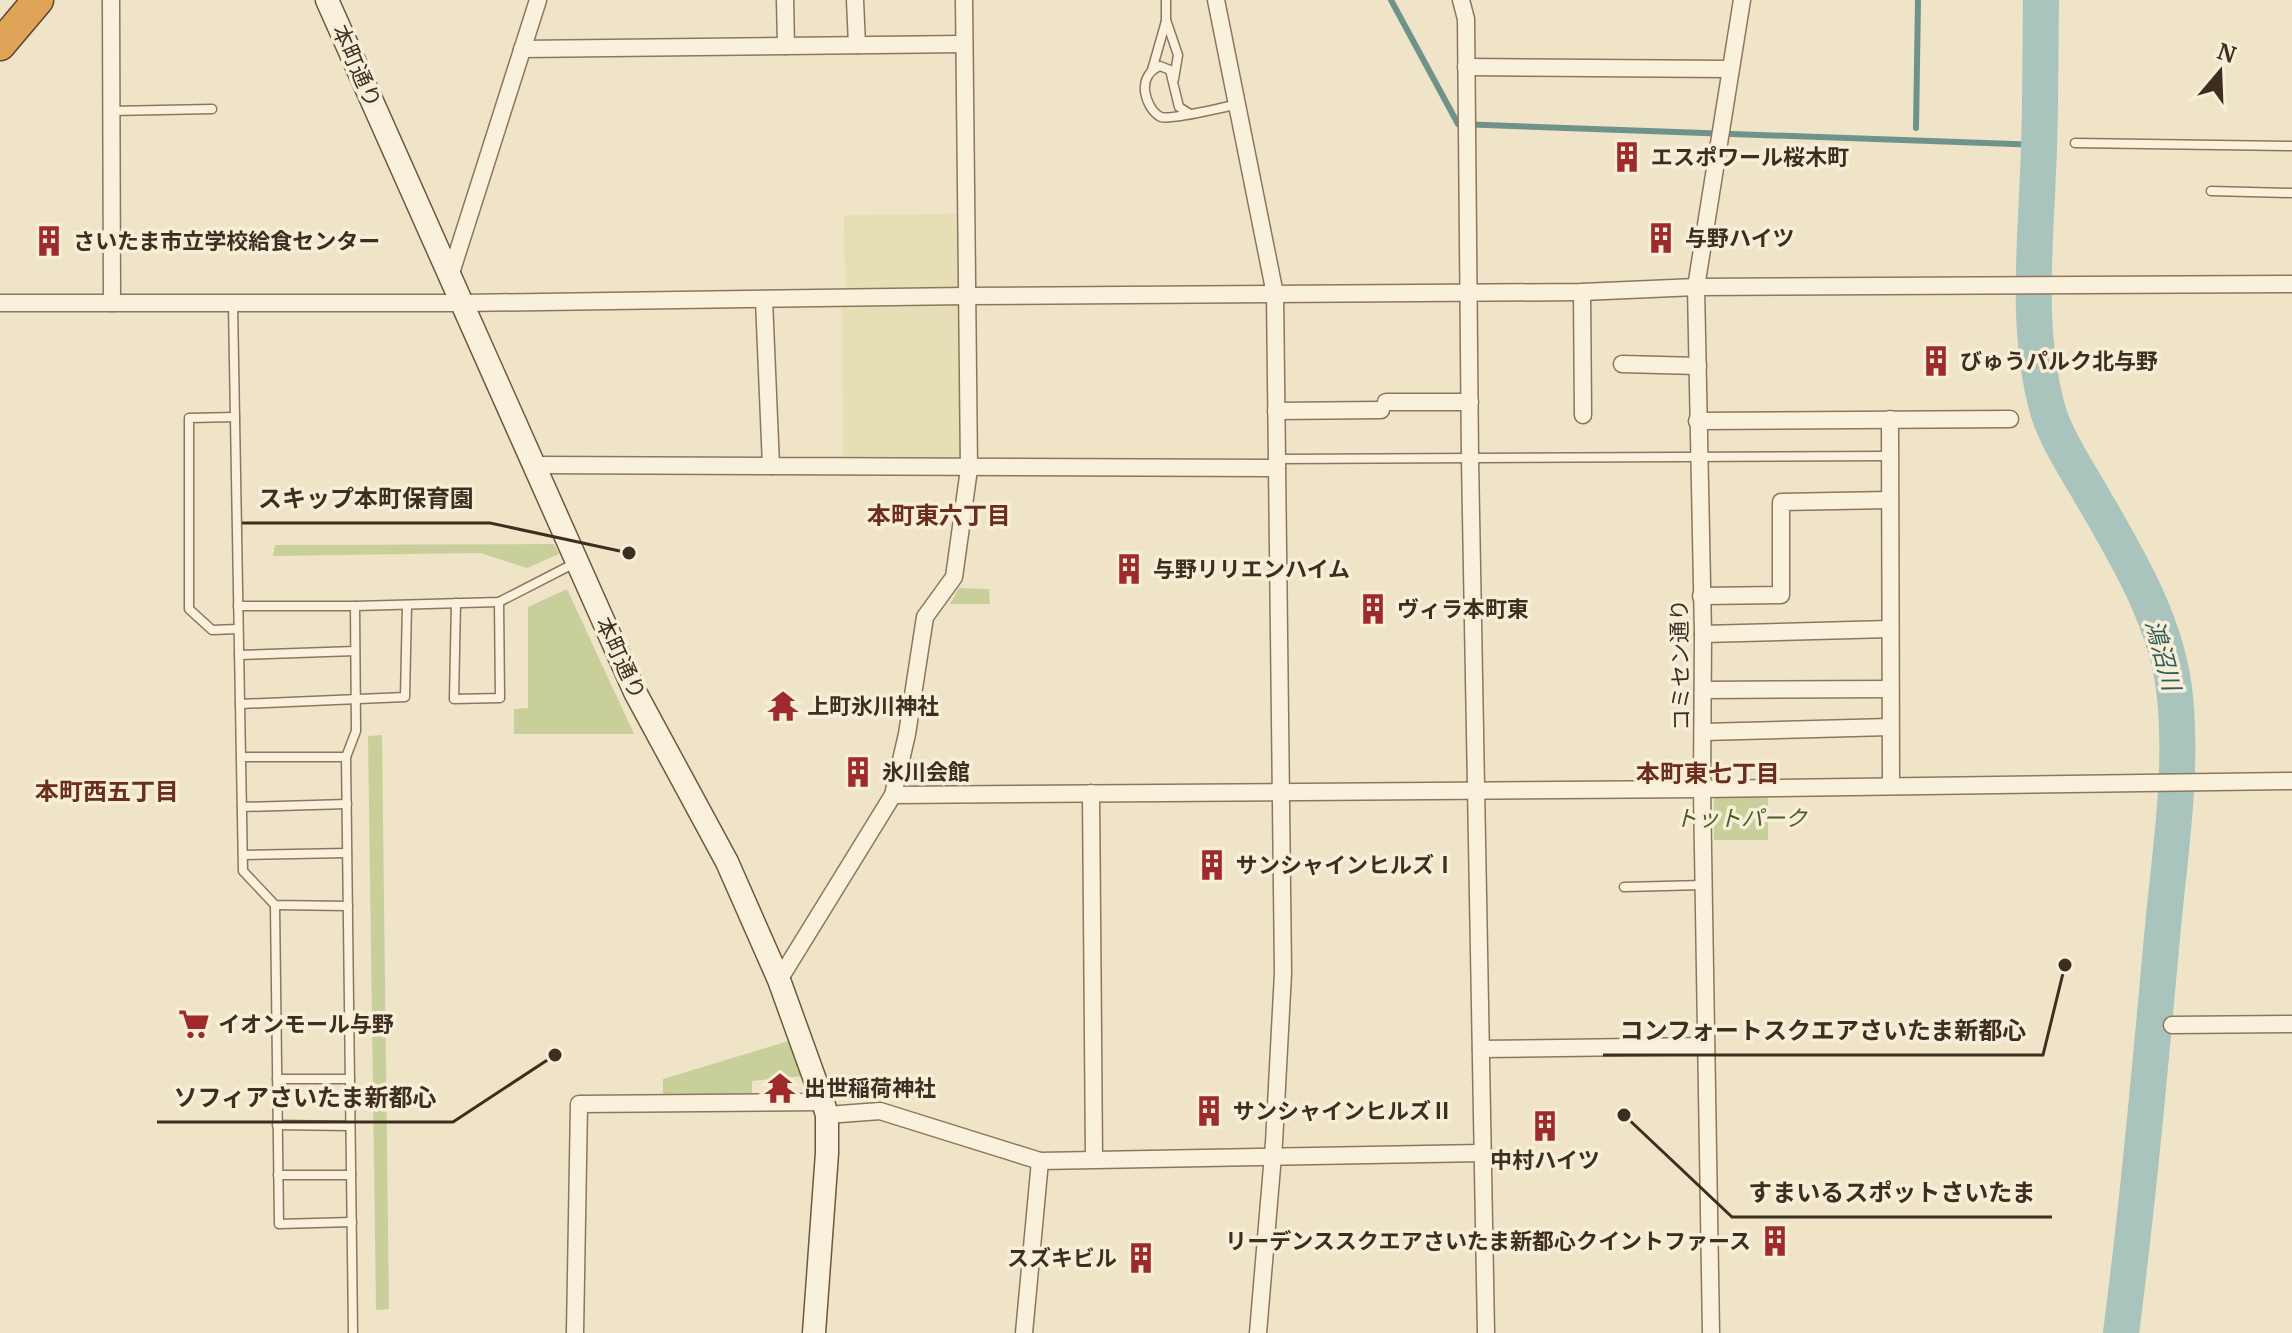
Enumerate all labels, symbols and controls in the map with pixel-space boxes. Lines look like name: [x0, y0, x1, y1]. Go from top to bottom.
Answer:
street label: 本町通り: [326, 20, 388, 112]
north arrow: [2180, 32, 2260, 112]
text: N: [2214, 37, 2240, 69]
building icon: エスポワール桜木町: [1610, 140, 1644, 174]
place label: エスポワール桜木町: [1651, 143, 1849, 171]
building icon: 与野ハイツ: [1644, 221, 1678, 255]
building icon: さいたま市立学校給食センター: [32, 224, 66, 258]
place label: 与野ハイツ: [1685, 224, 1795, 252]
place label: さいたま市立学校給食センター: [73, 227, 380, 255]
building icon: びゅうパルク北与野: [1919, 344, 1953, 378]
place label: びゅうパルク北与野: [1960, 347, 2158, 375]
callout: スキップ本町保育園: [242, 475, 490, 523]
text: スキップ本町保育園: [258, 483, 474, 514]
district label: 本町東六丁目: [867, 500, 1011, 531]
building icon: 与野リリエンハイム: [1112, 552, 1146, 586]
place label: 与野リリエンハイム: [1153, 555, 1350, 583]
building icon: ヴィラ本町東: [1356, 592, 1390, 626]
place label: ヴィラ本町東: [1397, 595, 1529, 623]
street label: コミセン通り: [1665, 599, 1695, 731]
street label: 本町通り: [590, 612, 652, 704]
water label: 鴻沼川: [2139, 616, 2188, 697]
temple icon: 上町氷川神社: [766, 689, 800, 723]
place label: 上町氷川神社: [807, 692, 939, 720]
building icon: 氷川会館: [841, 755, 875, 789]
place label: 氷川会館: [882, 758, 970, 786]
district label: 本町東七丁目: [1636, 758, 1780, 789]
district label: 本町西五丁目: [35, 776, 179, 807]
park label: トットパーク: [1675, 804, 1808, 832]
building icon: サンシャインヒルズⅠ: [1195, 848, 1229, 882]
place label: サンシャインヒルズⅠ: [1236, 851, 1456, 879]
supermarket icon: イオンモール与野: [177, 1007, 211, 1041]
callout: コンフォートスクエアさいたま新都心: [1603, 1007, 2043, 1055]
place label: イオンモール与野: [218, 1010, 394, 1038]
text: コンフォートスクエアさいたま新都心: [1620, 1015, 2026, 1046]
temple icon: 出世稲荷神社: [763, 1071, 797, 1105]
callout: ソフィアさいたま新都心: [157, 1074, 453, 1122]
place label: 出世稲荷神社: [804, 1074, 936, 1102]
text: ソフィアさいたま新都心: [174, 1082, 436, 1113]
building icon: サンシャインヒルズⅡ: [1192, 1094, 1226, 1128]
place label: サンシャインヒルズⅡ: [1233, 1097, 1453, 1125]
building icon: 中村ハイツ: [1528, 1109, 1562, 1143]
place label: 中村ハイツ: [1490, 1146, 1600, 1174]
callout: すまいるスポットさいたま: [1732, 1169, 2052, 1217]
text: すまいるスポットさいたま: [1748, 1177, 2036, 1208]
building icon: リーデンススクエアさいたま新都心クイントファース: [1758, 1224, 1792, 1258]
place label: リーデンススクエアさいたま新都心クイントファース: [1225, 1227, 1751, 1255]
building icon: スズキビル: [1124, 1241, 1158, 1275]
place label: スズキビル: [1007, 1244, 1117, 1272]

